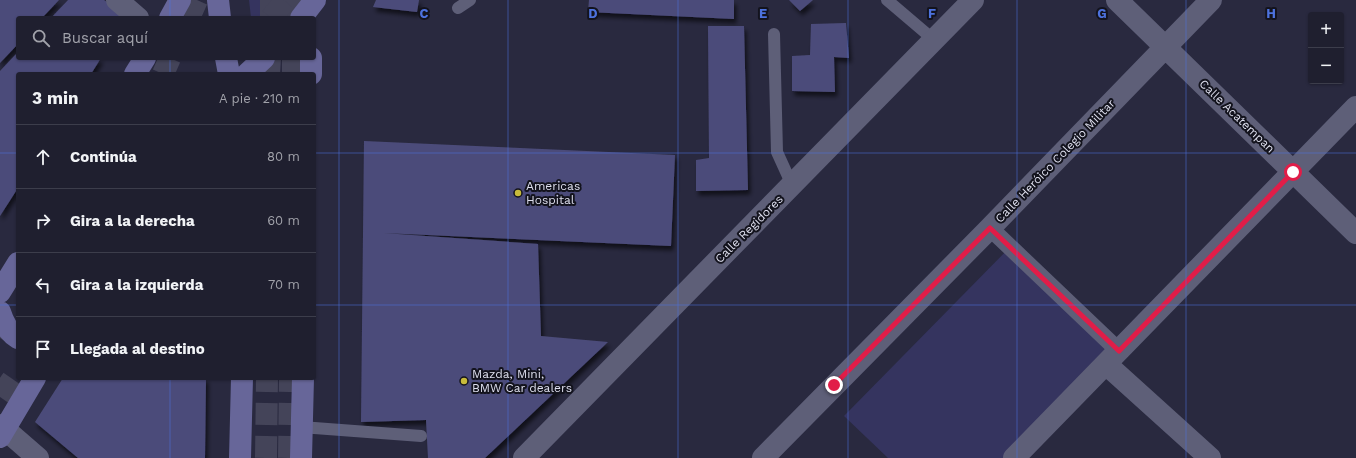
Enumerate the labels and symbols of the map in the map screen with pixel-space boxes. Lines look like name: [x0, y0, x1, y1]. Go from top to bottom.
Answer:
text: C: [420, 6, 429, 21]
text: D: [588, 6, 598, 21]
text: E: [759, 6, 767, 21]
text: F: [928, 6, 936, 21]
text: G: [1097, 6, 1107, 21]
text: H: [1266, 6, 1276, 21]
street label: Calle Acatempan: [1196, 77, 1278, 155]
street label: Calle Heróico Colegio Militar: [992, 96, 1118, 226]
route start: [1284, 163, 1302, 181]
place label: Americas Hospital: [526, 179, 580, 207]
marker: Americas Hospital: [513, 188, 523, 198]
street label: Calle Regidores: [712, 192, 786, 266]
place label: Mazda, Mini, BMW Car dealers: [472, 367, 572, 395]
marker: Mazda, Mini, BMW Car dealers: [459, 376, 469, 386]
route end: [825, 376, 843, 394]

